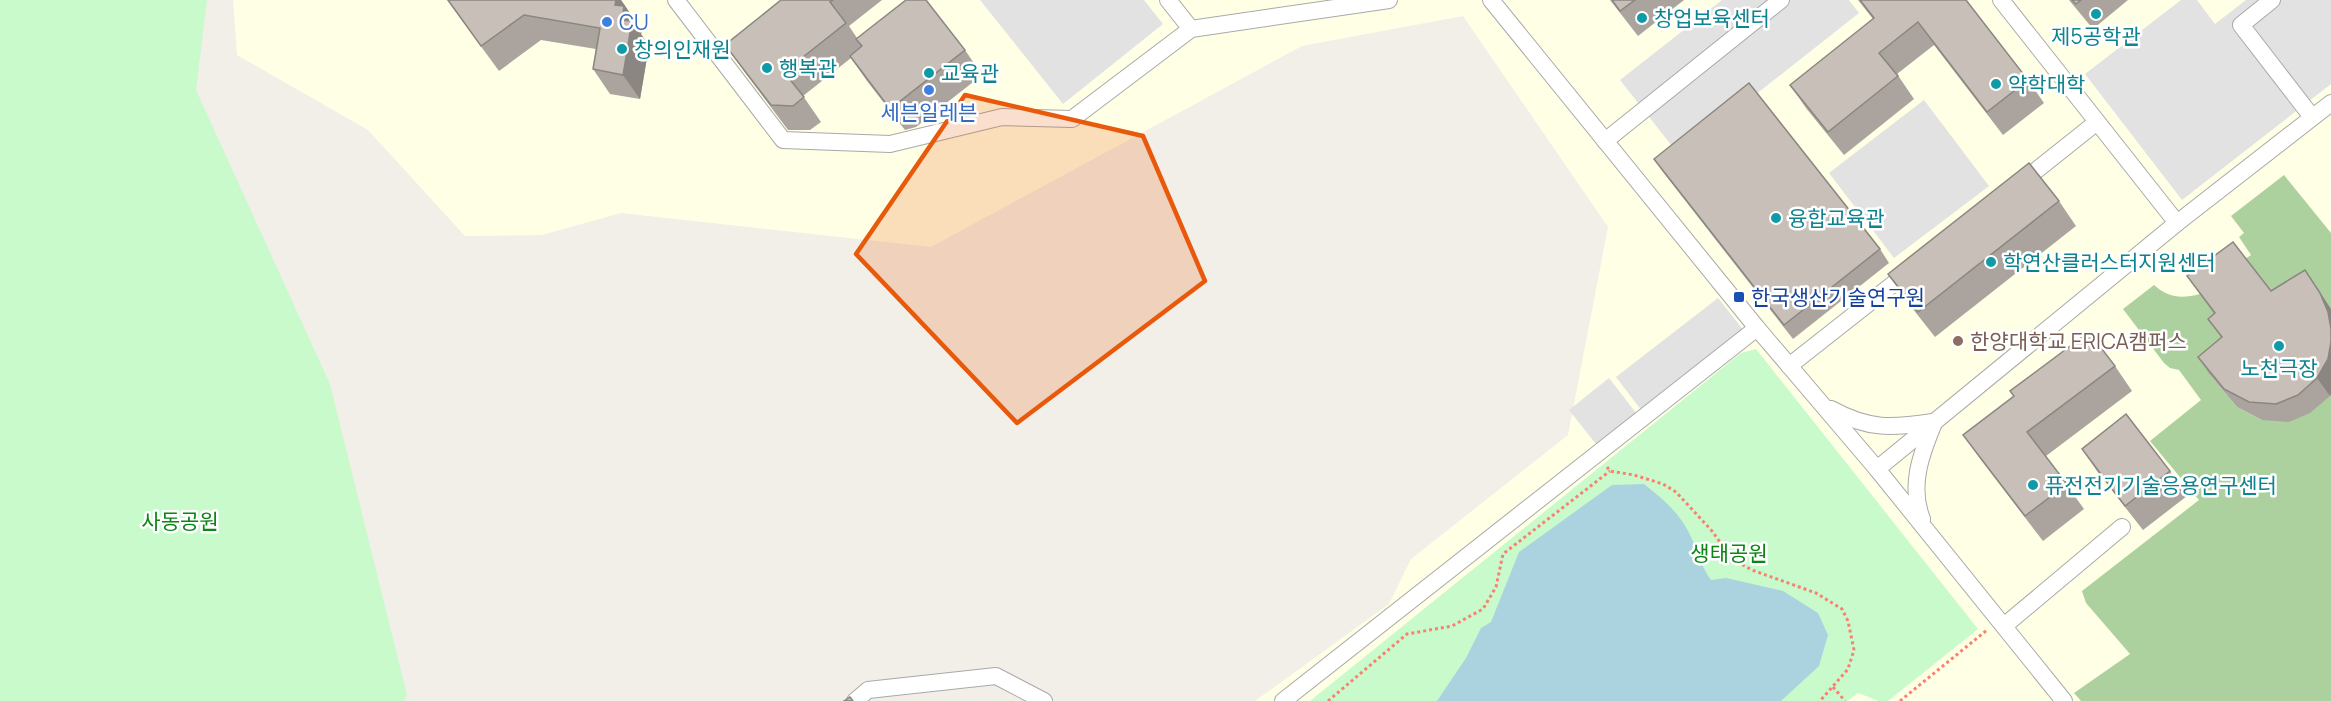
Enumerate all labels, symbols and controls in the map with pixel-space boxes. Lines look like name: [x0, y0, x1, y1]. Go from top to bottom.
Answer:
place label: 창업보육센터: [1654, 4, 1770, 32]
marker: 제5공학관: [2089, 7, 2103, 21]
place label: CU: [619, 8, 649, 36]
marker: 창업보육센터: [1635, 11, 1649, 25]
marker: CU: [600, 15, 614, 29]
place label: 제5공학관: [2051, 22, 2141, 50]
place label: 창의인재원: [634, 35, 731, 63]
marker: 창의인재원: [615, 42, 629, 56]
place label: 행복관: [779, 54, 837, 82]
place label: 교육관: [941, 59, 999, 87]
marker: 행복관: [760, 61, 774, 75]
marker: 교육관: [922, 66, 936, 80]
place label: 약학대학: [2008, 70, 2085, 98]
marker: 약학대학: [1989, 77, 2003, 91]
marker: 세븐일레븐: [922, 83, 936, 97]
place label: 세븐일레븐: [881, 98, 977, 126]
place label: 융합교육관: [1788, 204, 1885, 232]
marker: 융합교육관: [1769, 211, 1783, 225]
place label: 학연산클러스터지원센터: [2003, 248, 2216, 276]
marker: 학연산클러스터지원센터: [1984, 255, 1998, 269]
place label: 한국생산기술연구원: [1751, 283, 1925, 311]
marker: 한국생산기술연구원: [1732, 290, 1746, 304]
place label: 한양대학교 ERICA캠퍼스: [1970, 327, 2187, 355]
marker: 한양대학교 ERICA캠퍼스: [1951, 334, 1965, 348]
marker: 노천극장: [2272, 339, 2286, 353]
place label: 노천극장: [2240, 354, 2318, 382]
place label: 퓨전전기기술응용연구센터: [2045, 471, 2277, 499]
marker: 퓨전전기기술응용연구센터: [2026, 478, 2040, 492]
park label: 사동공원: [141, 507, 219, 535]
park label: 생태공원: [1690, 539, 1768, 567]

